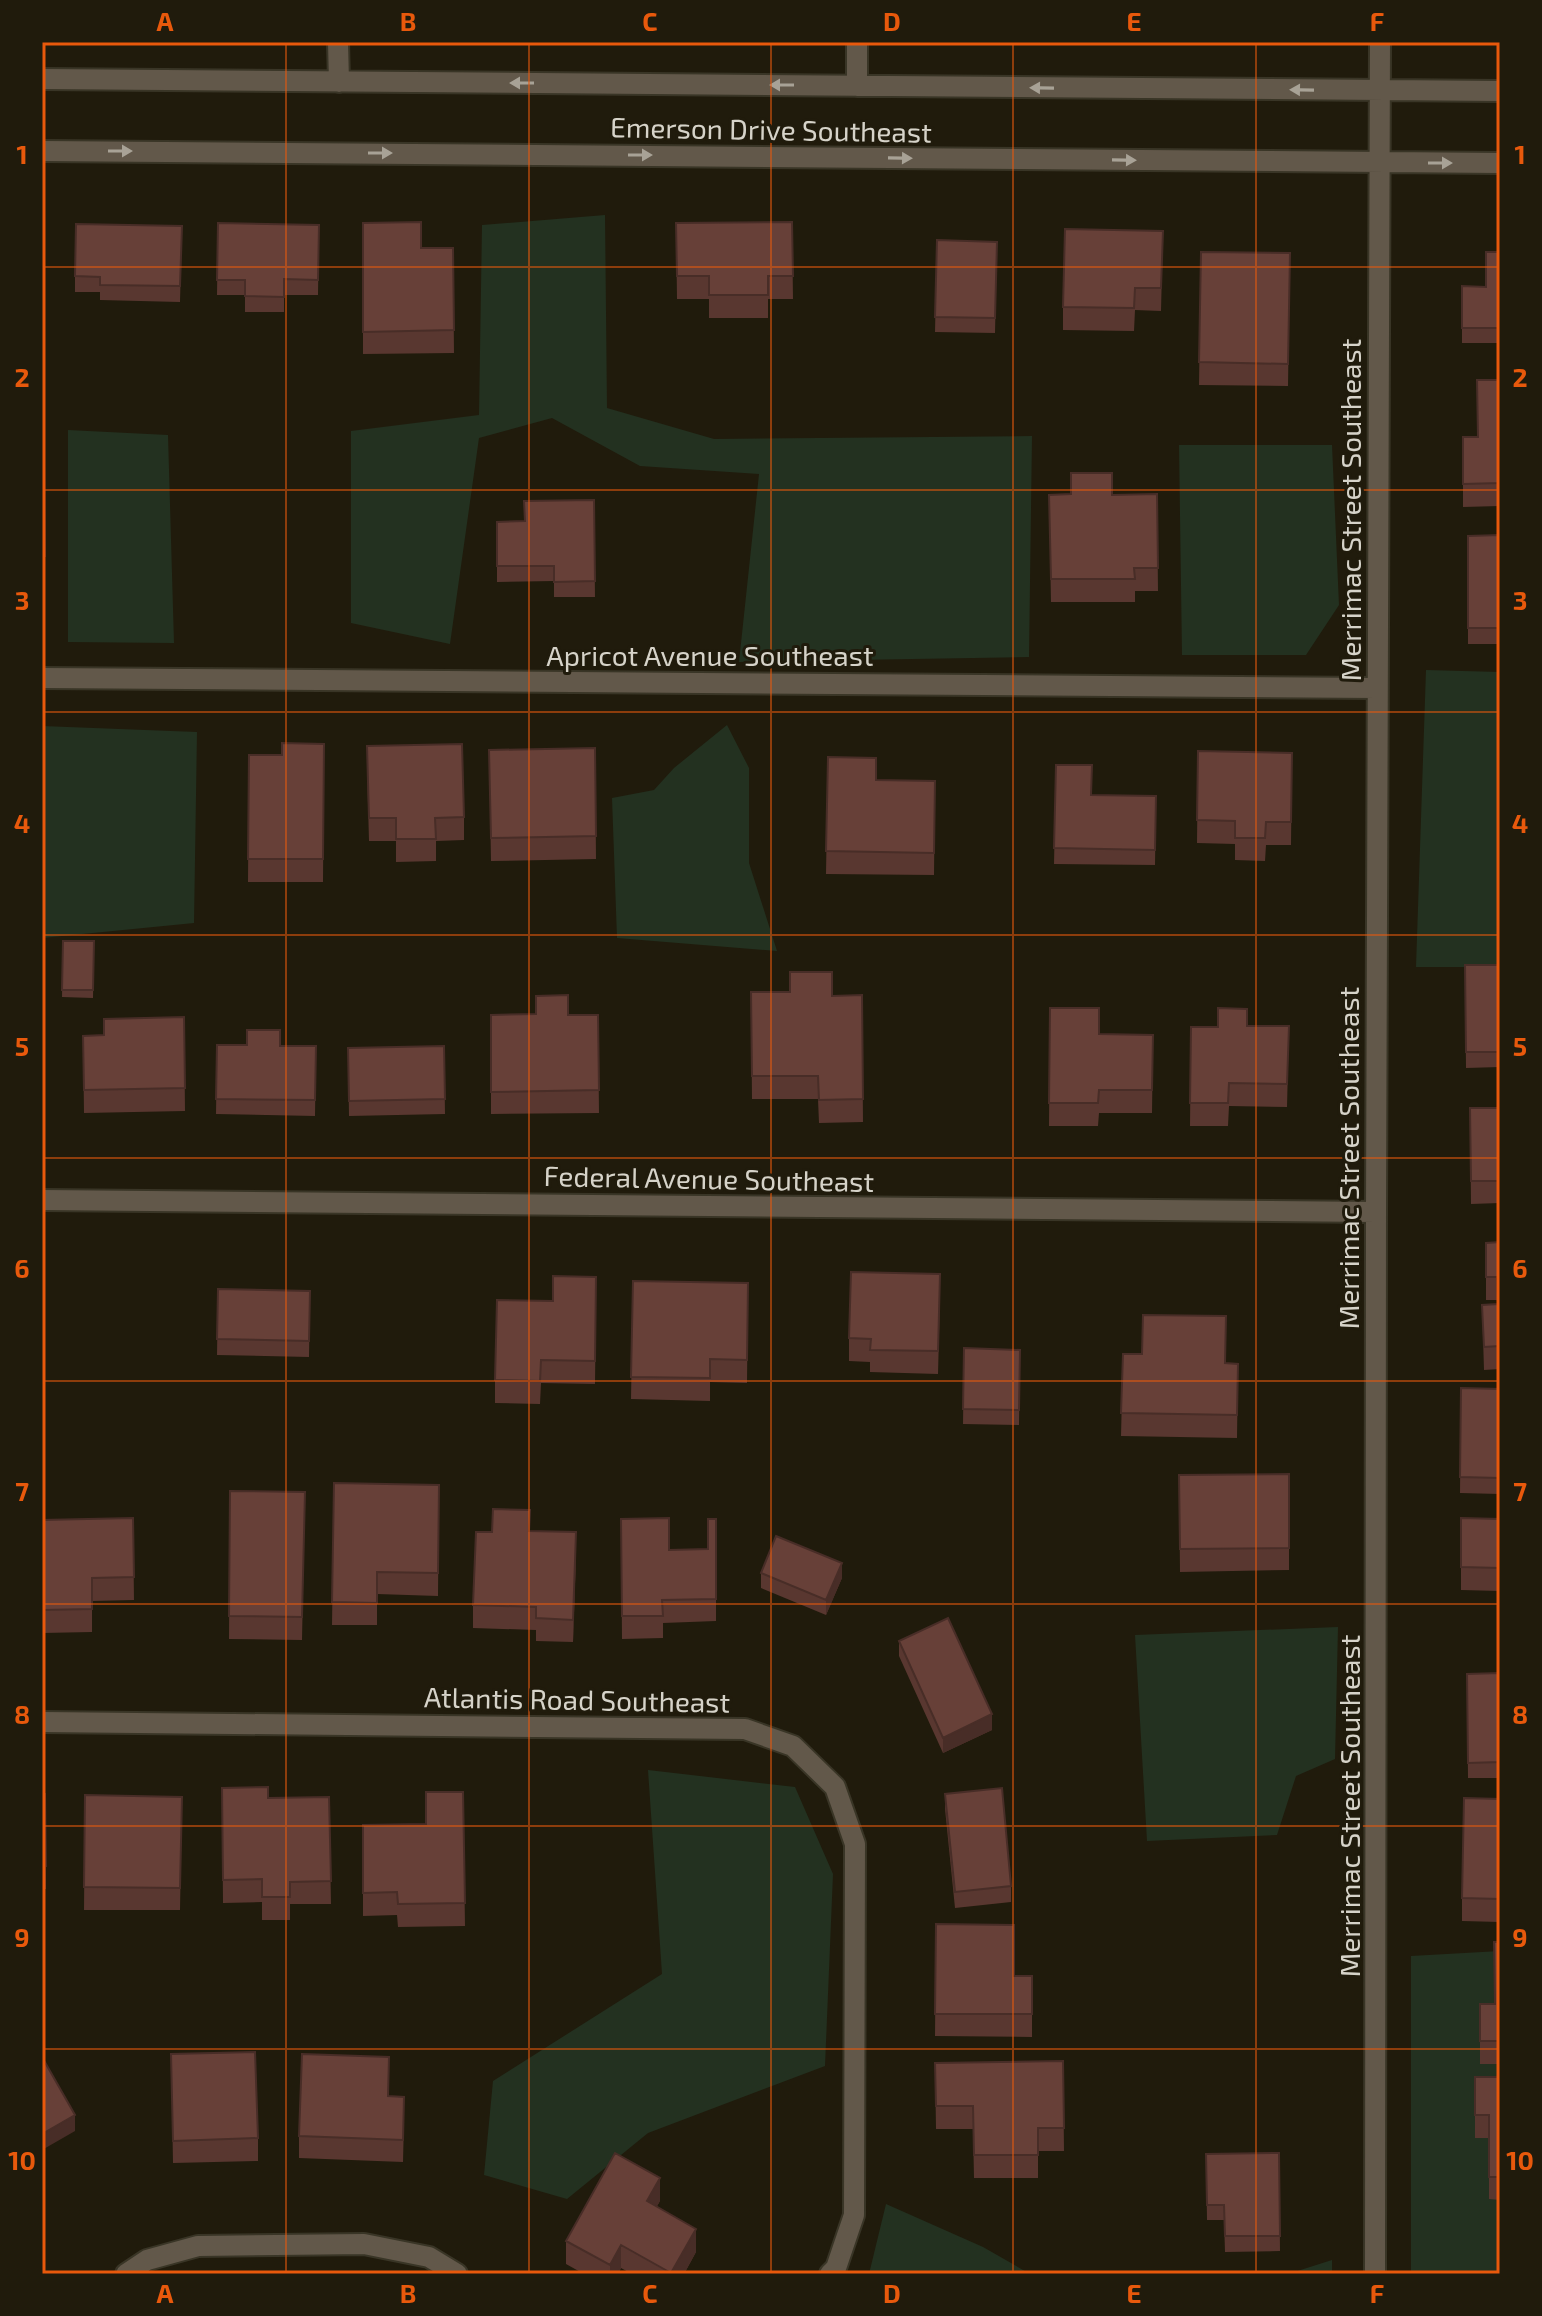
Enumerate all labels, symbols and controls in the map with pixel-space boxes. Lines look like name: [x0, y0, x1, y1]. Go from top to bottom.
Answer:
text: A: [157, 5, 174, 36]
text: B: [400, 5, 416, 36]
text: C: [642, 5, 658, 36]
text: D: [883, 5, 901, 36]
text: E: [1126, 5, 1142, 36]
text: F: [1370, 5, 1384, 36]
one-way arrow: [509, 77, 534, 89]
one-way arrow: [769, 79, 794, 91]
one-way arrow: [1029, 81, 1054, 94]
one-way arrow: [1289, 84, 1314, 96]
street label: Emerson Drive Southeast: [610, 109, 932, 149]
text: 1: [16, 138, 28, 169]
text: 1: [1514, 138, 1526, 169]
one-way arrow: [108, 145, 133, 158]
one-way arrow: [368, 147, 393, 159]
one-way arrow: [628, 149, 653, 161]
one-way arrow: [888, 151, 913, 164]
one-way arrow: [1112, 154, 1137, 166]
one-way arrow: [1428, 157, 1453, 169]
street label: Merrimac Street Southeast: [1333, 339, 1367, 681]
text: 2: [14, 361, 30, 392]
text: 2: [1512, 361, 1528, 392]
text: 3: [15, 584, 29, 615]
text: 3: [1513, 584, 1527, 615]
street label: Apricot Avenue Southeast: [546, 638, 874, 672]
text: 4: [14, 807, 30, 838]
text: 4: [1512, 807, 1528, 838]
street label: Merrimac Street Southeast: [1331, 987, 1365, 1329]
text: 5: [15, 1030, 29, 1061]
text: 5: [1513, 1030, 1527, 1061]
street label: Federal Avenue Southeast: [544, 1158, 874, 1198]
text: 6: [14, 1252, 30, 1283]
text: 6: [1512, 1252, 1528, 1283]
text: 7: [15, 1475, 29, 1506]
text: 7: [1513, 1475, 1527, 1506]
street label: Merrimac Street Southeast: [1332, 1635, 1366, 1977]
street label: Atlantis Road Southeast: [424, 1679, 730, 1719]
text: 8: [14, 1698, 30, 1729]
text: 8: [1512, 1698, 1528, 1729]
text: 9: [14, 1921, 30, 1952]
text: 9: [1512, 1921, 1528, 1952]
text: 10: [8, 2144, 36, 2175]
text: 10: [1506, 2144, 1534, 2175]
text: A: [157, 2277, 174, 2308]
text: B: [400, 2277, 416, 2308]
text: C: [642, 2277, 658, 2308]
text: D: [883, 2277, 901, 2308]
text: E: [1126, 2277, 1142, 2308]
text: F: [1370, 2277, 1384, 2308]

